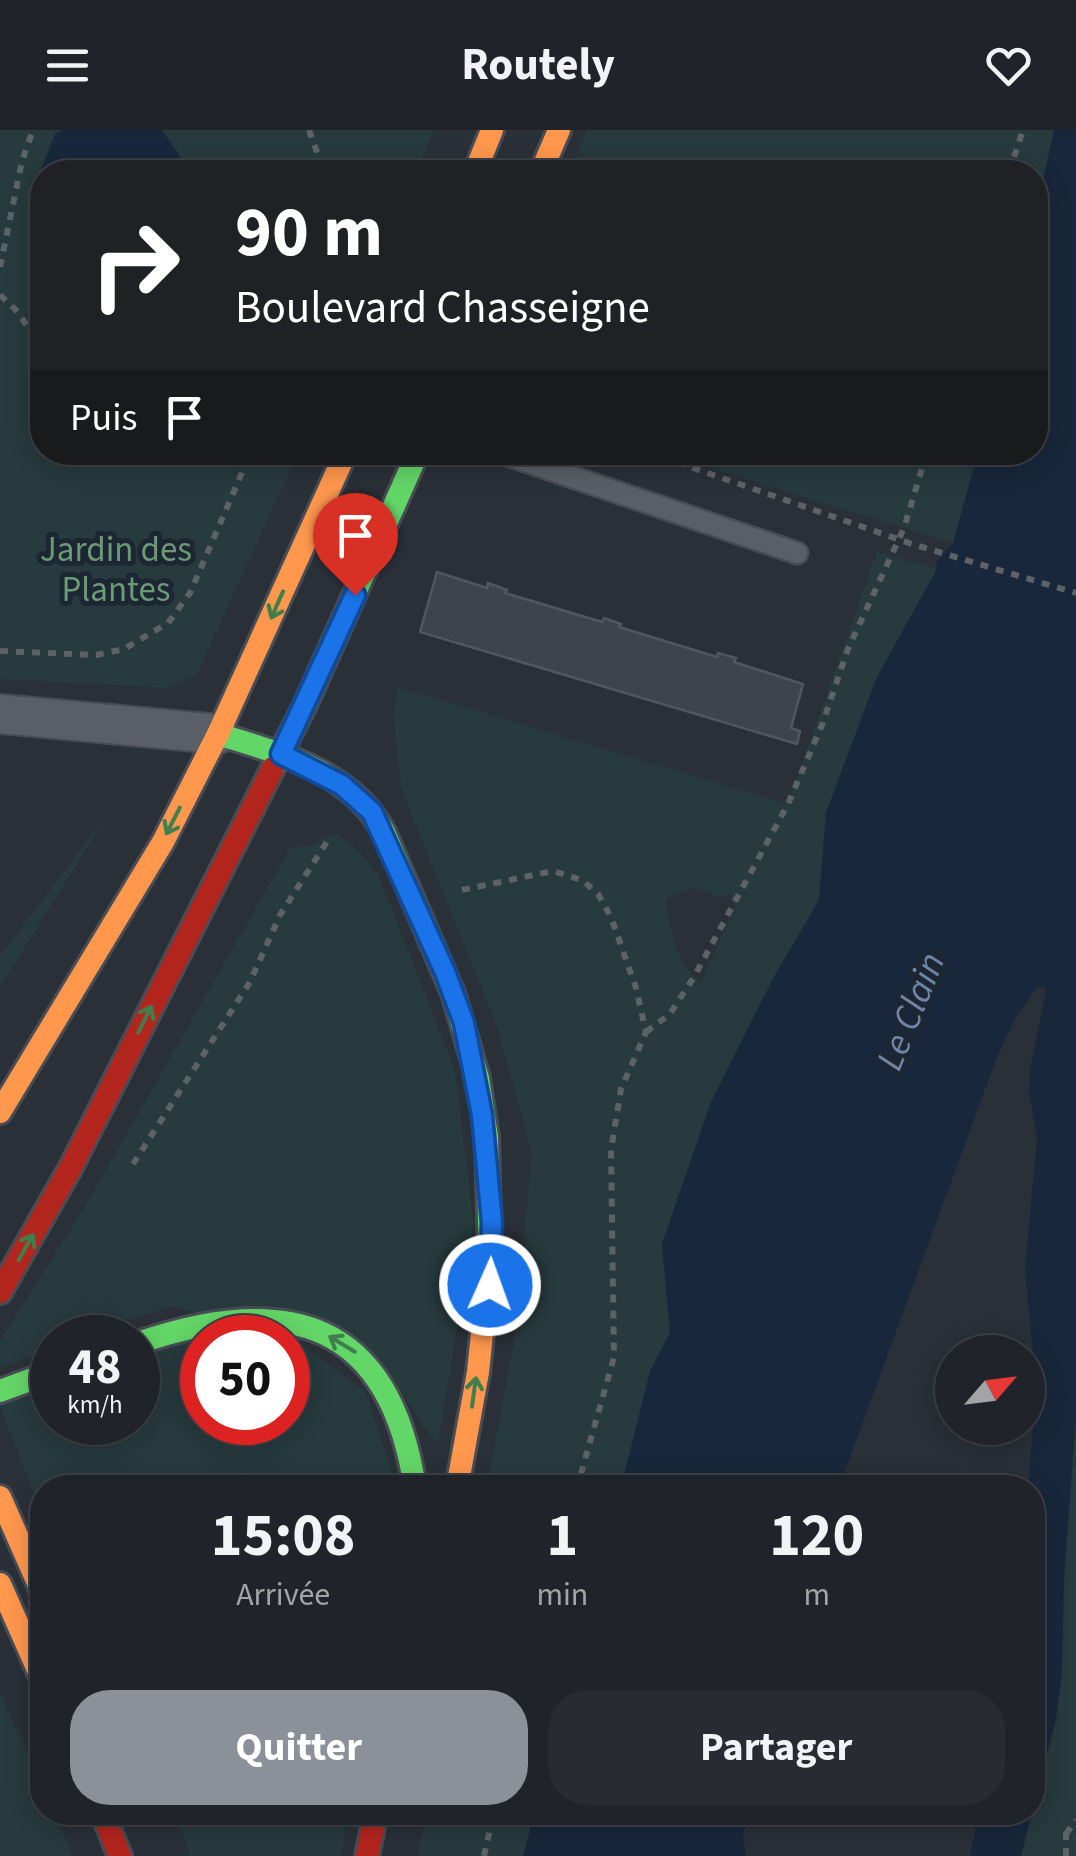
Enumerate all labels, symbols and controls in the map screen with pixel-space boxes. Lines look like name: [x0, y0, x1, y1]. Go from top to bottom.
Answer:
text: Routely: [461, 33, 615, 97]
icon: menu: [40, 38, 95, 93]
icon: heart: [981, 38, 1036, 93]
text: 90 m: [235, 183, 383, 283]
icon: right: [70, 200, 200, 330]
text: Boulevard Chasseigne: [235, 276, 650, 340]
icon: arrive: [157, 390, 212, 445]
text: Puis: [70, 391, 137, 445]
pin: [313, 493, 398, 596]
icon: arrive: [328, 508, 383, 563]
park label: Jardin des Plantes: [40, 525, 192, 615]
one-way arrow: [267, 589, 285, 620]
one-way arrow: [163, 805, 182, 835]
water label: Le Clain: [863, 944, 959, 1078]
one-way arrow: [136, 1005, 155, 1034]
one-way arrow: [16, 1233, 36, 1263]
position arrow: [438, 1233, 542, 1337]
speed limit sign: 50: [180, 1315, 310, 1445]
text: 48: [69, 1332, 121, 1403]
one-way arrow: [328, 1334, 357, 1354]
north arrow: [935, 1335, 1045, 1445]
map controls: [935, 1335, 1045, 1445]
one-way arrow: [466, 1376, 484, 1408]
text: km/h: [67, 1387, 123, 1423]
text: 15:08: [211, 1494, 356, 1579]
text: 1: [547, 1494, 578, 1579]
text: 120: [769, 1494, 864, 1579]
text: Arrivée: [236, 1572, 330, 1618]
text: min: [536, 1572, 588, 1618]
text: m: [803, 1572, 830, 1618]
button: Quitter: [70, 1690, 528, 1805]
button: Partager: [548, 1690, 1005, 1805]

